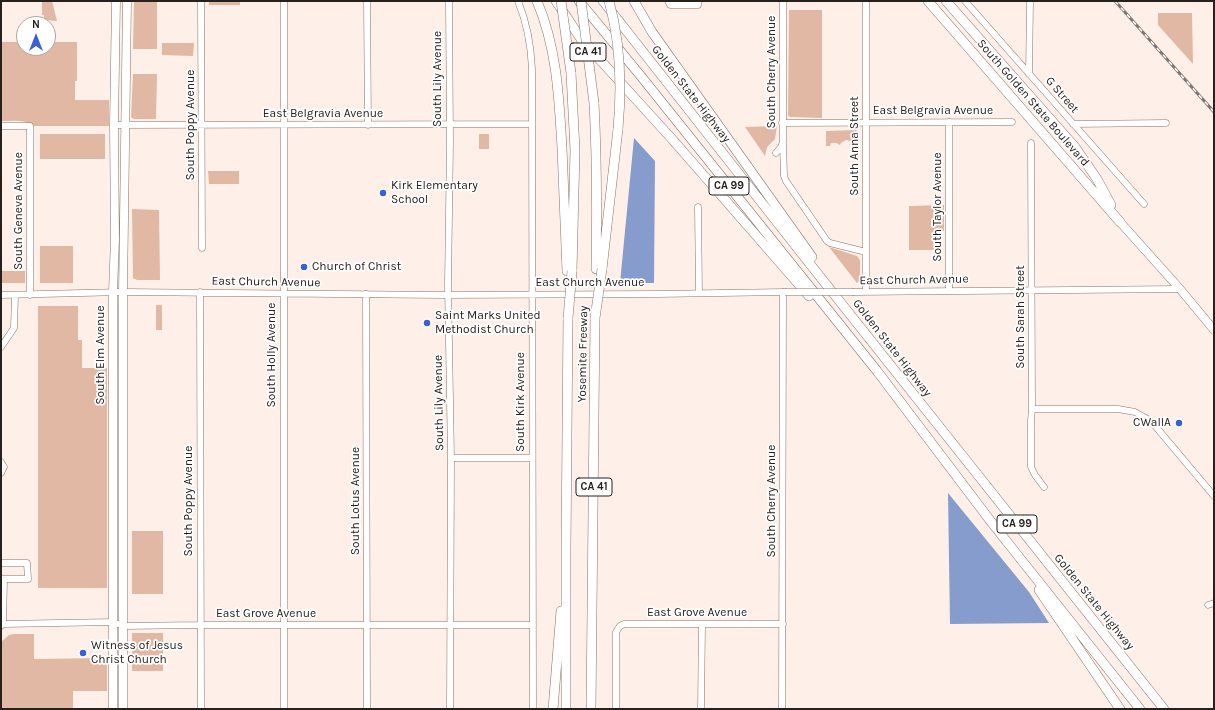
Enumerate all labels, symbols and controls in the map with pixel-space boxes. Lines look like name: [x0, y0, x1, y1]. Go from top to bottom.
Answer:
street label: South Cherry Avenue: [765, 15, 779, 129]
north arrow: [16, 16, 56, 56]
text: N: [32, 18, 40, 31]
street label: South Lily Avenue: [431, 31, 445, 127]
street label: South Golden State Boulevard: [974, 37, 1092, 169]
road number: CA 41: [570, 43, 606, 61]
street label: Golden State Highway: [649, 43, 733, 145]
street label: South Poppy Avenue: [184, 70, 198, 180]
street label: G Street: [1042, 74, 1082, 116]
street label: South Anna Street: [848, 96, 862, 196]
street label: East Belgravia Avenue: [873, 104, 993, 118]
street label: East Belgravia Avenue: [263, 107, 383, 121]
street label: South Geneva Avenue: [12, 152, 26, 270]
street label: South Taylor Avenue: [931, 152, 945, 262]
road number: CA 99: [709, 177, 749, 195]
place label: Kirk Elementary School: [391, 179, 478, 207]
marker: Kirk Elementary School: [378, 188, 388, 198]
place label: Church of Christ: [312, 260, 401, 274]
marker: Church of Christ: [299, 262, 309, 272]
street label: South Sarah Street: [1014, 265, 1028, 369]
street label: East Church Avenue: [859, 272, 969, 288]
street label: East Church Avenue: [211, 274, 321, 290]
street label: East Church Avenue: [536, 276, 644, 290]
street label: Golden State Highway: [850, 297, 934, 399]
street label: South Holly Avenue: [265, 303, 279, 407]
street label: South Elm Avenue: [94, 305, 108, 405]
street label: Yosemite Freeway: [575, 305, 591, 403]
place label: Saint Marks United Methodist Church: [435, 309, 541, 337]
marker: Saint Marks United Methodist Church: [422, 318, 432, 328]
street label: South Kirk Avenue: [514, 352, 528, 452]
street label: South Lily Avenue: [431, 355, 447, 451]
place label: CWallA: [1133, 416, 1171, 430]
marker: CWallA: [1174, 418, 1184, 428]
street label: South Cherry Avenue: [765, 444, 779, 558]
street label: South Poppy Avenue: [182, 446, 196, 556]
street label: South Lotus Avenue: [349, 447, 363, 555]
road number: CA 41: [576, 478, 612, 496]
road number: CA 99: [997, 515, 1037, 533]
street label: Golden State Highway: [1051, 551, 1137, 653]
street label: East Grove Avenue: [647, 606, 747, 620]
street label: East Grove Avenue: [216, 607, 316, 621]
place label: Witness of Jesus Christ Church: [91, 639, 183, 667]
marker: Witness of Jesus Christ Church: [78, 648, 88, 658]

